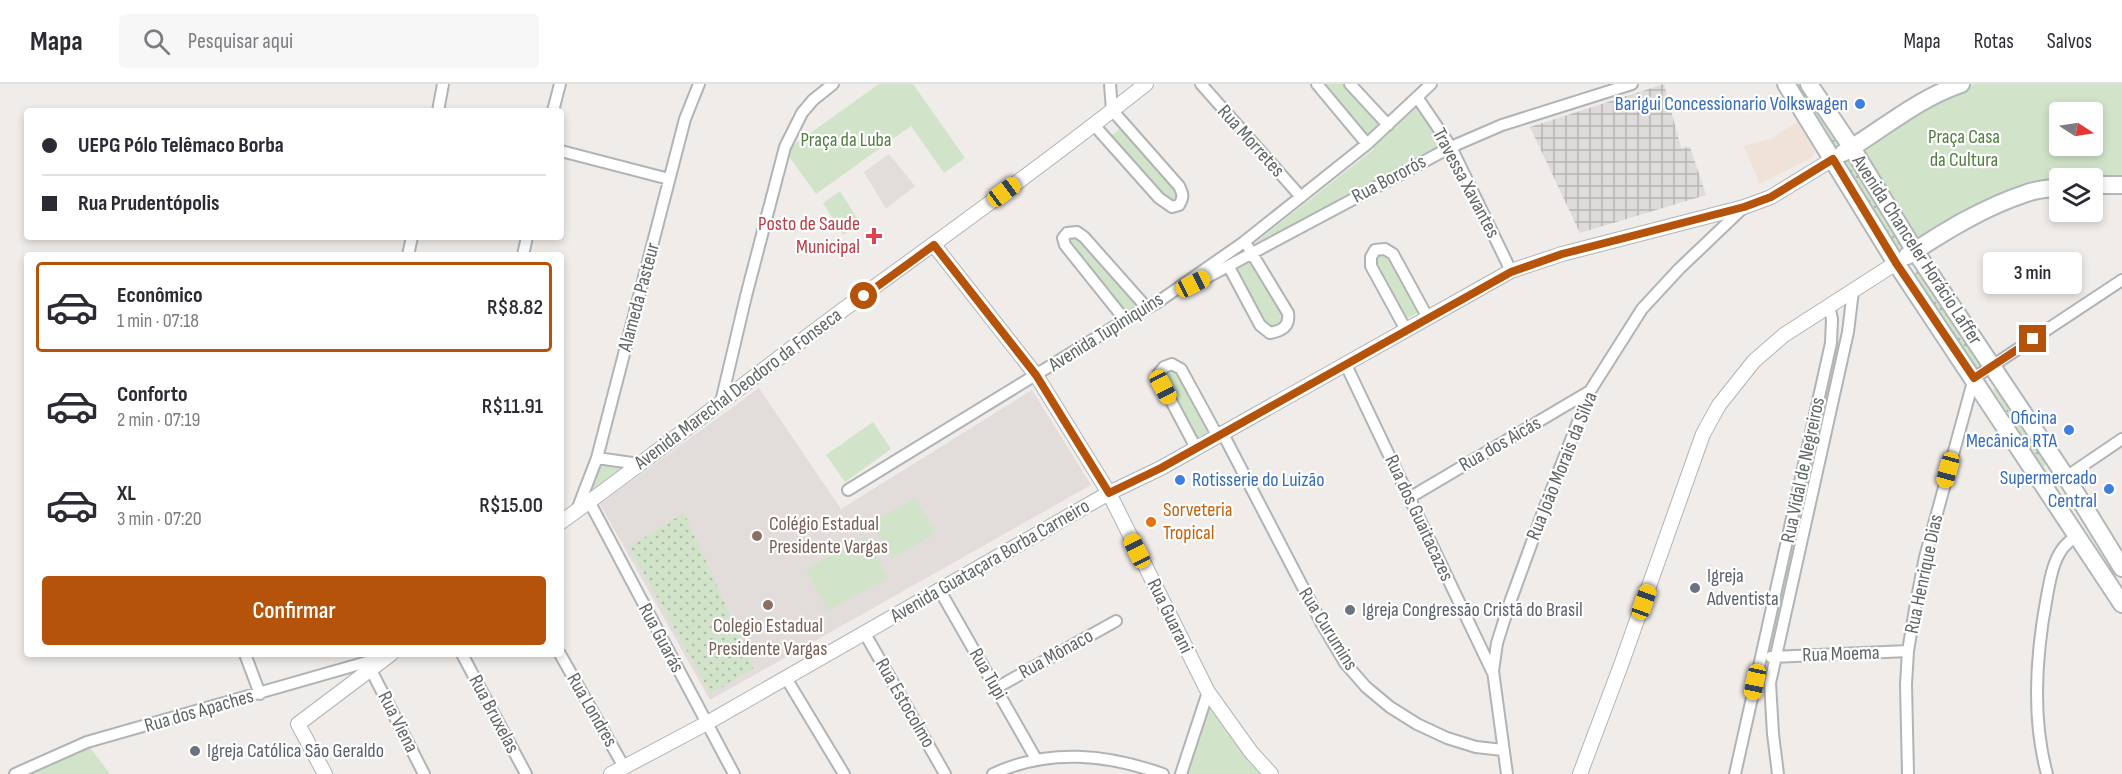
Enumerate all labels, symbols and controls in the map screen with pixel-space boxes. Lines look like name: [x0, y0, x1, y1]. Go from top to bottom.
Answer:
search box: [119, 14, 539, 68]
text: Mapa: [30, 25, 83, 58]
icon: search: [140, 25, 173, 58]
text: Pesquisar aqui: [188, 28, 293, 55]
text: Mapa: [1903, 29, 1941, 54]
text: Rotas: [1974, 29, 2014, 54]
text: Salvos: [2047, 29, 2092, 54]
place label: Barigui Concessionario Volkswagen: [1615, 92, 1848, 116]
marker: Barigui Concessionario Volkswagen: [1853, 97, 1867, 111]
street label: Rua Morretes: [1212, 100, 1290, 182]
north arrow: [2049, 102, 2103, 156]
map controls: [2049, 102, 2103, 222]
street label: Travessa Xavantes: [1427, 124, 1505, 242]
park label: Praça Casa da Cultura: [1928, 125, 2000, 172]
park label: Praça da Luba: [800, 128, 892, 152]
text: UEPG Pólo Telêmaco Borba: [78, 132, 284, 159]
street label: Rua Bororós: [1348, 150, 1430, 208]
street label: Avenida Chanceler Horácio Laffer: [1846, 150, 1987, 350]
button: layers: [2049, 168, 2103, 222]
car: [984, 174, 1024, 210]
text: Rua Prudentópolis: [78, 190, 219, 217]
place label: Posto de Saude Municipal: [758, 212, 860, 259]
marker: Posto de Saude Municipal: [865, 227, 883, 245]
street label: Alameda Pasteur: [613, 240, 665, 355]
callout: 3 min: [1984, 252, 2082, 294]
text: 3 min: [2014, 261, 2051, 285]
car: [1173, 268, 1213, 300]
icon: car: [45, 280, 99, 334]
text: Econômico: [117, 282, 203, 309]
route start: [850, 282, 877, 309]
street label: Avenida Tupiniquins: [1043, 287, 1168, 377]
text: R$8.82: [487, 294, 543, 321]
street label: Avenida Marechal Deodoro da Fonseca: [629, 303, 846, 475]
text: 1 min · 07:18: [117, 309, 199, 333]
route end: [2019, 325, 2046, 352]
car: [1147, 367, 1179, 407]
icon: car: [45, 379, 99, 433]
text: Conforto: [117, 381, 188, 408]
street label: Rua João Morais da Silva: [1521, 388, 1603, 544]
text: R$11.91: [482, 393, 543, 420]
street label: Rua Vidal de Negreiros: [1776, 395, 1830, 545]
place label: Oficina Mecânica RTA: [1966, 406, 2057, 453]
text: 2 min · 07:19: [117, 408, 200, 432]
street label: Rua dos Aicás: [1455, 411, 1545, 477]
marker: Oficina Mecânica RTA: [2062, 423, 2076, 437]
car: [1935, 450, 1961, 490]
street label: Rua dos Guaitacazes: [1379, 451, 1459, 585]
place label: Supermercado Central: [2000, 466, 2097, 513]
place label: Rotisserie do Luizão: [1192, 468, 1324, 492]
marker: Rotisserie do Luizão: [1173, 473, 1187, 487]
icon: car: [45, 478, 99, 532]
text: XL: [117, 480, 136, 507]
marker: Supermercado Central: [2102, 482, 2116, 496]
text: R$15.00: [479, 492, 543, 519]
street label: Avenida Guataçara Borba Carneiro: [885, 494, 1094, 628]
place label: Sorveteria Tropical: [1163, 498, 1232, 545]
text: 3 min · 07:20: [117, 507, 202, 531]
place label: Colégio Estadual Presidente Vargas: [769, 512, 888, 559]
street label: Rua Henrique Dias: [1900, 512, 1948, 636]
marker: Sorveteria Tropical: [1144, 515, 1158, 529]
marker: Colégio Estadual Presidente Vargas: [750, 529, 764, 543]
car: [1121, 531, 1153, 571]
place label: Igreja Adventista: [1706, 564, 1779, 611]
street label: Rua Guarani: [1142, 575, 1198, 657]
button: Confirmar: [42, 576, 546, 645]
marker: Igreja Adventista: [1688, 581, 1702, 595]
car: [1629, 582, 1659, 622]
street label: Rua Curumins: [1293, 583, 1363, 675]
marker: Colegio Estadual Presidente Vargas: [761, 598, 775, 612]
place label: Igreja Congressão Cristã do Brasil: [1362, 598, 1583, 622]
street label: Rua Guarás: [633, 599, 689, 677]
marker: Igreja Congressão Cristã do Brasil: [1343, 603, 1357, 617]
place label: Colegio Estadual Presidente Vargas: [709, 614, 827, 661]
street label: Rua Mônaco: [1015, 624, 1097, 684]
street label: Rua Moema: [1802, 641, 1880, 667]
street label: Rua Tupi: [964, 644, 1012, 704]
street label: Rua Estocolmo: [870, 654, 940, 752]
car: [1742, 663, 1768, 701]
street label: Rua Londres: [561, 669, 623, 751]
street label: Rua Bruxelas: [463, 671, 525, 757]
street label: Rua dos Apaches: [142, 684, 256, 738]
street label: Rua Viena: [372, 687, 424, 757]
place label: Igreja Católica São Geraldo: [207, 739, 384, 763]
marker: Igreja Católica São Geraldo: [188, 744, 202, 758]

